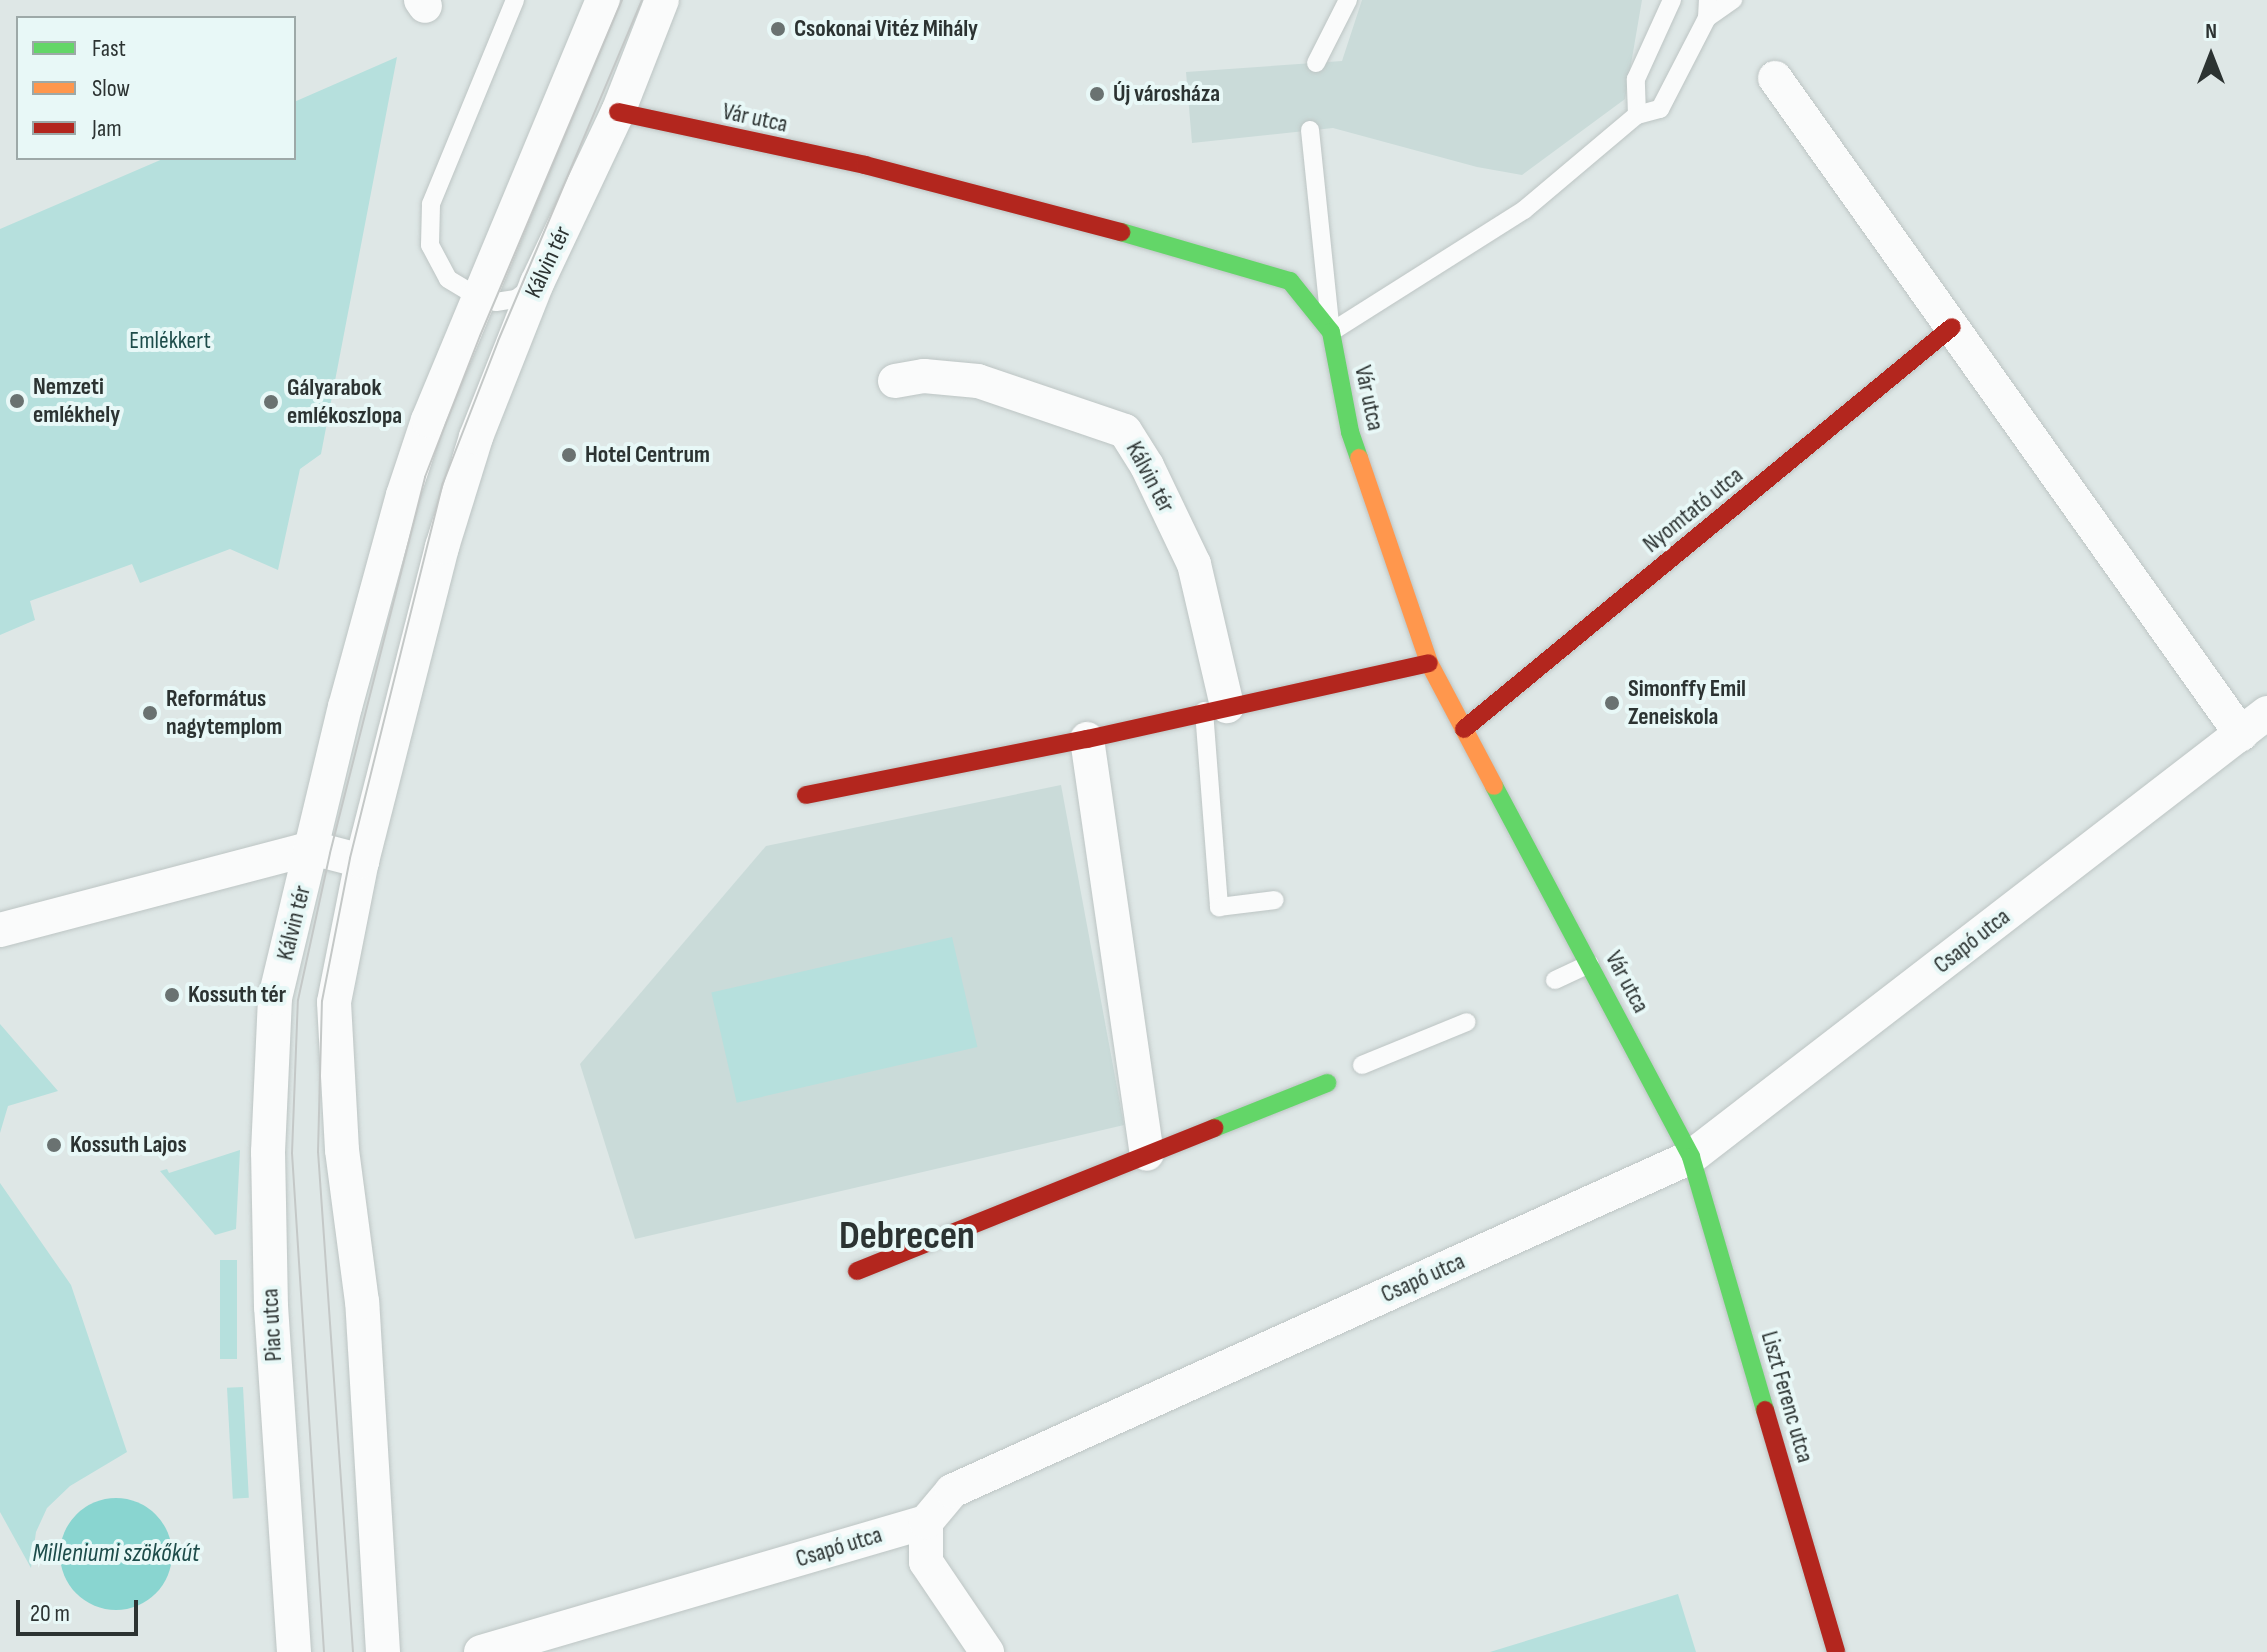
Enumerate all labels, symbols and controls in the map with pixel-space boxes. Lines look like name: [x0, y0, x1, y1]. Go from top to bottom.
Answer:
place label: Csokonai Vitéz Mihály: [794, 15, 978, 43]
legend: [16, 16, 296, 160]
north arrow: [2171, 16, 2251, 96]
text: N: [2205, 18, 2217, 45]
marker: Csokonai Vitéz Mihály: [769, 20, 787, 38]
text: Fast: [92, 34, 126, 63]
text: Slow: [92, 74, 130, 103]
place label: Új városháza: [1113, 80, 1220, 108]
marker: Új városháza: [1088, 85, 1106, 103]
street label: Vár utca: [720, 97, 790, 139]
text: Jam: [92, 114, 122, 143]
street label: Kálvin tér: [519, 222, 577, 302]
park label: Emlékkert: [129, 327, 211, 355]
street label: Vár utca: [1348, 363, 1390, 433]
place label: Nemzeti emlékhely: [33, 373, 120, 429]
place label: Gályarabok emlékoszlopa: [287, 374, 402, 430]
marker: Nemzeti emlékhely: [8, 392, 26, 410]
marker: Gályarabok emlékoszlopa: [262, 393, 280, 411]
street label: Kálvin tér: [1119, 437, 1181, 517]
place label: Hotel Centrum: [585, 441, 710, 469]
marker: Hotel Centrum: [560, 446, 578, 464]
street label: Nyomtató utca: [1637, 461, 1749, 559]
place label: Simonffy Emil Zeneiskola: [1628, 675, 1746, 731]
place label: Református nagytemplom: [166, 685, 282, 741]
marker: Simonffy Emil Zeneiskola: [1603, 694, 1621, 712]
marker: Református nagytemplom: [141, 704, 159, 722]
street label: Kálvin tér: [271, 883, 317, 963]
street label: Csapó utca: [1928, 902, 2016, 980]
street label: Vár utca: [1599, 946, 1655, 1018]
place label: Kossuth tér: [188, 981, 286, 1009]
marker: Kossuth tér: [163, 986, 181, 1004]
place label: Kossuth Lajos: [70, 1131, 187, 1159]
marker: Kossuth Lajos: [45, 1136, 63, 1154]
district label: Debrecen: [839, 1212, 975, 1260]
street label: Csapó utca: [1377, 1247, 1469, 1309]
street label: Piac utca: [256, 1288, 288, 1362]
street label: Liszt Ferenc utca: [1755, 1328, 1819, 1466]
street label: Csapó utca: [792, 1520, 886, 1574]
water label: Milleniumi szökőkút: [32, 1538, 200, 1570]
scale bar: [20, 1584, 142, 1634]
text: 20 m: [30, 1599, 70, 1628]

